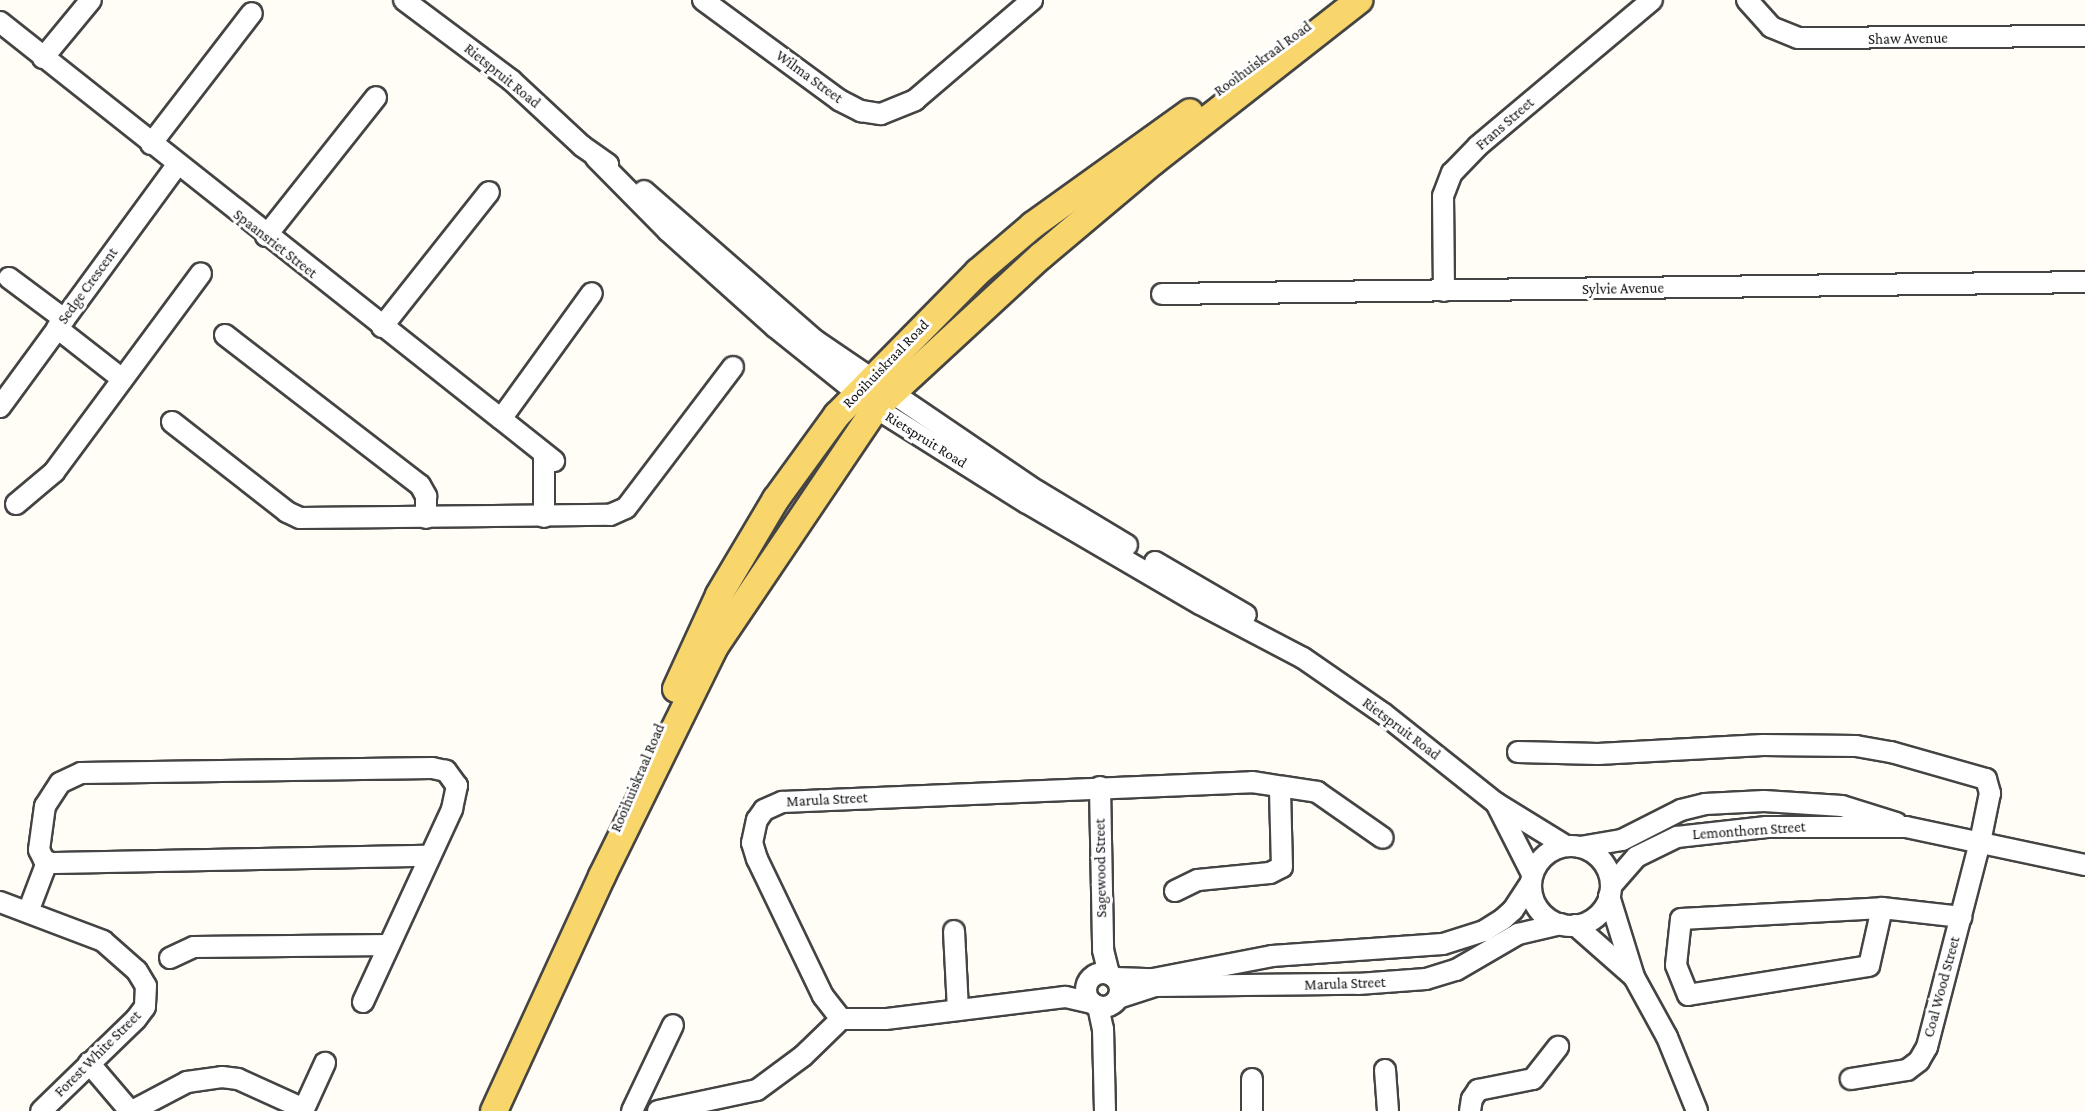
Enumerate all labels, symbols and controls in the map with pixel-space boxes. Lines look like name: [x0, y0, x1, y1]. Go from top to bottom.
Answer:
street label: Rooihuiskraal Road: [1211, 18, 1315, 100]
street label: Shaw Avenue: [1868, 29, 1948, 49]
street label: Rietspruit Road: [460, 40, 544, 112]
street label: Wilma Street: [772, 47, 846, 107]
street label: Frans Street: [1472, 94, 1538, 154]
street label: Spaansriet Street: [229, 206, 321, 282]
street label: Sedge Crescent: [54, 244, 122, 328]
street label: Sylvie Avenue: [1582, 279, 1664, 299]
street label: Rooihuiskraal Road: [839, 316, 933, 412]
street label: Rietspruit Road: [882, 408, 970, 472]
street label: Rietspruit Road: [1359, 694, 1443, 764]
street label: Rooihuiskraal Road: [607, 721, 669, 835]
street label: Marula Street: [786, 789, 868, 811]
street label: Sagewood Street: [1091, 818, 1111, 918]
street label: Lemonthorn Street: [1692, 818, 1806, 844]
street label: Coal Wood Street: [1920, 935, 1964, 1039]
street label: Marula Street: [1304, 974, 1386, 994]
street label: Forest White Street: [51, 1007, 145, 1101]

